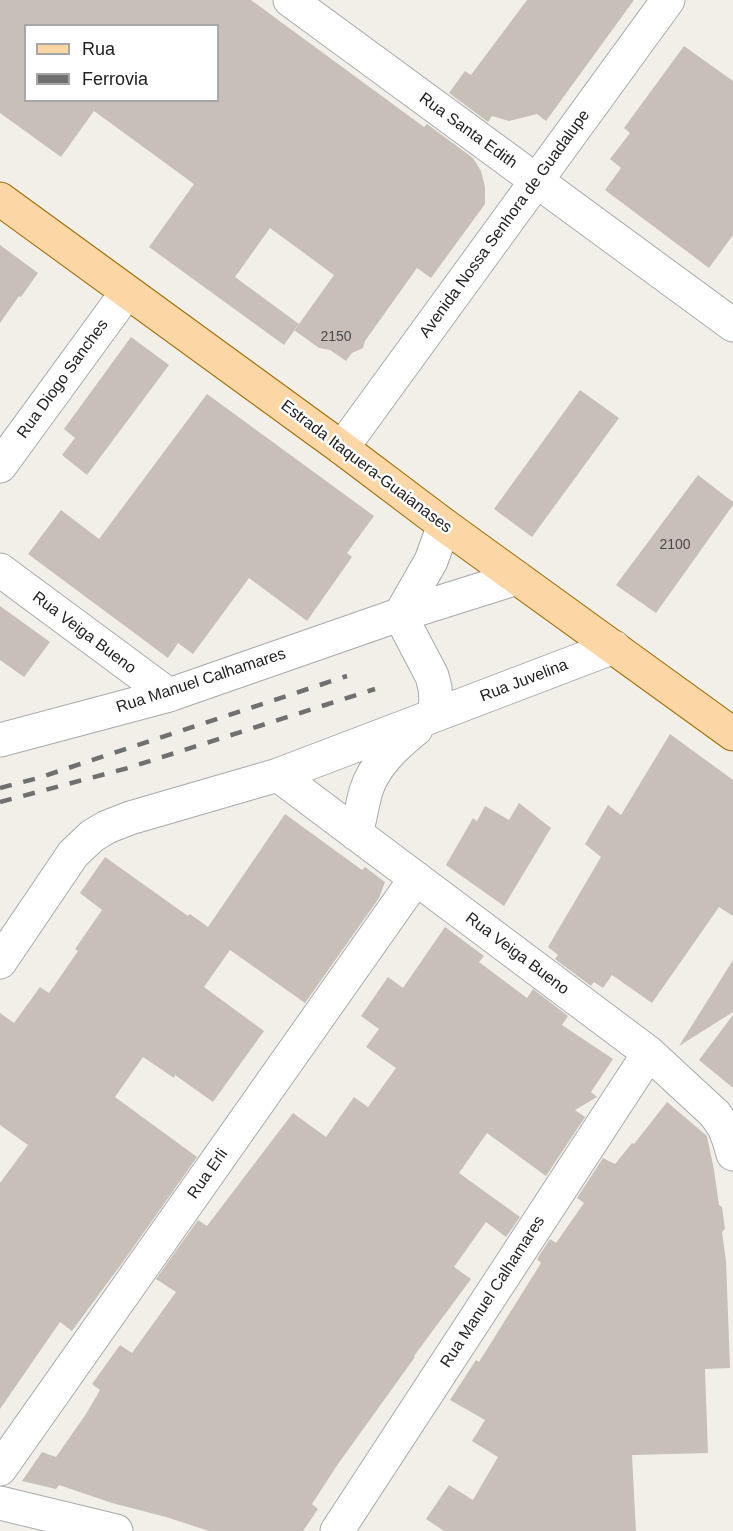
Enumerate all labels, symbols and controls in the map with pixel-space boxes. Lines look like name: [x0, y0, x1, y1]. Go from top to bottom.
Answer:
legend: [24, 24, 219, 102]
text: Rua: [82, 39, 115, 59]
text: Ferrovia: [82, 69, 148, 89]
street label: Rua Santa Edith: [415, 89, 521, 173]
street label: Avenida Nossa Senhora de Guadalupe: [416, 106, 594, 342]
street label: Rua Diogo Sanches: [13, 316, 113, 442]
house number: 2150: [320, 329, 352, 345]
street label: Estrada Itaquera-Guaianases: [277, 396, 455, 538]
house number: 2100: [659, 537, 691, 553]
street label: Rua Veiga Bueno: [28, 588, 140, 678]
street label: Rua Manuel Calhamares: [114, 645, 288, 717]
street label: Rua Juvelina: [477, 655, 571, 707]
street label: Rua Veiga Bueno: [461, 909, 573, 999]
street label: Rua Erli: [184, 1145, 232, 1203]
street label: Rua Manuel Calhamares: [437, 1213, 549, 1371]

